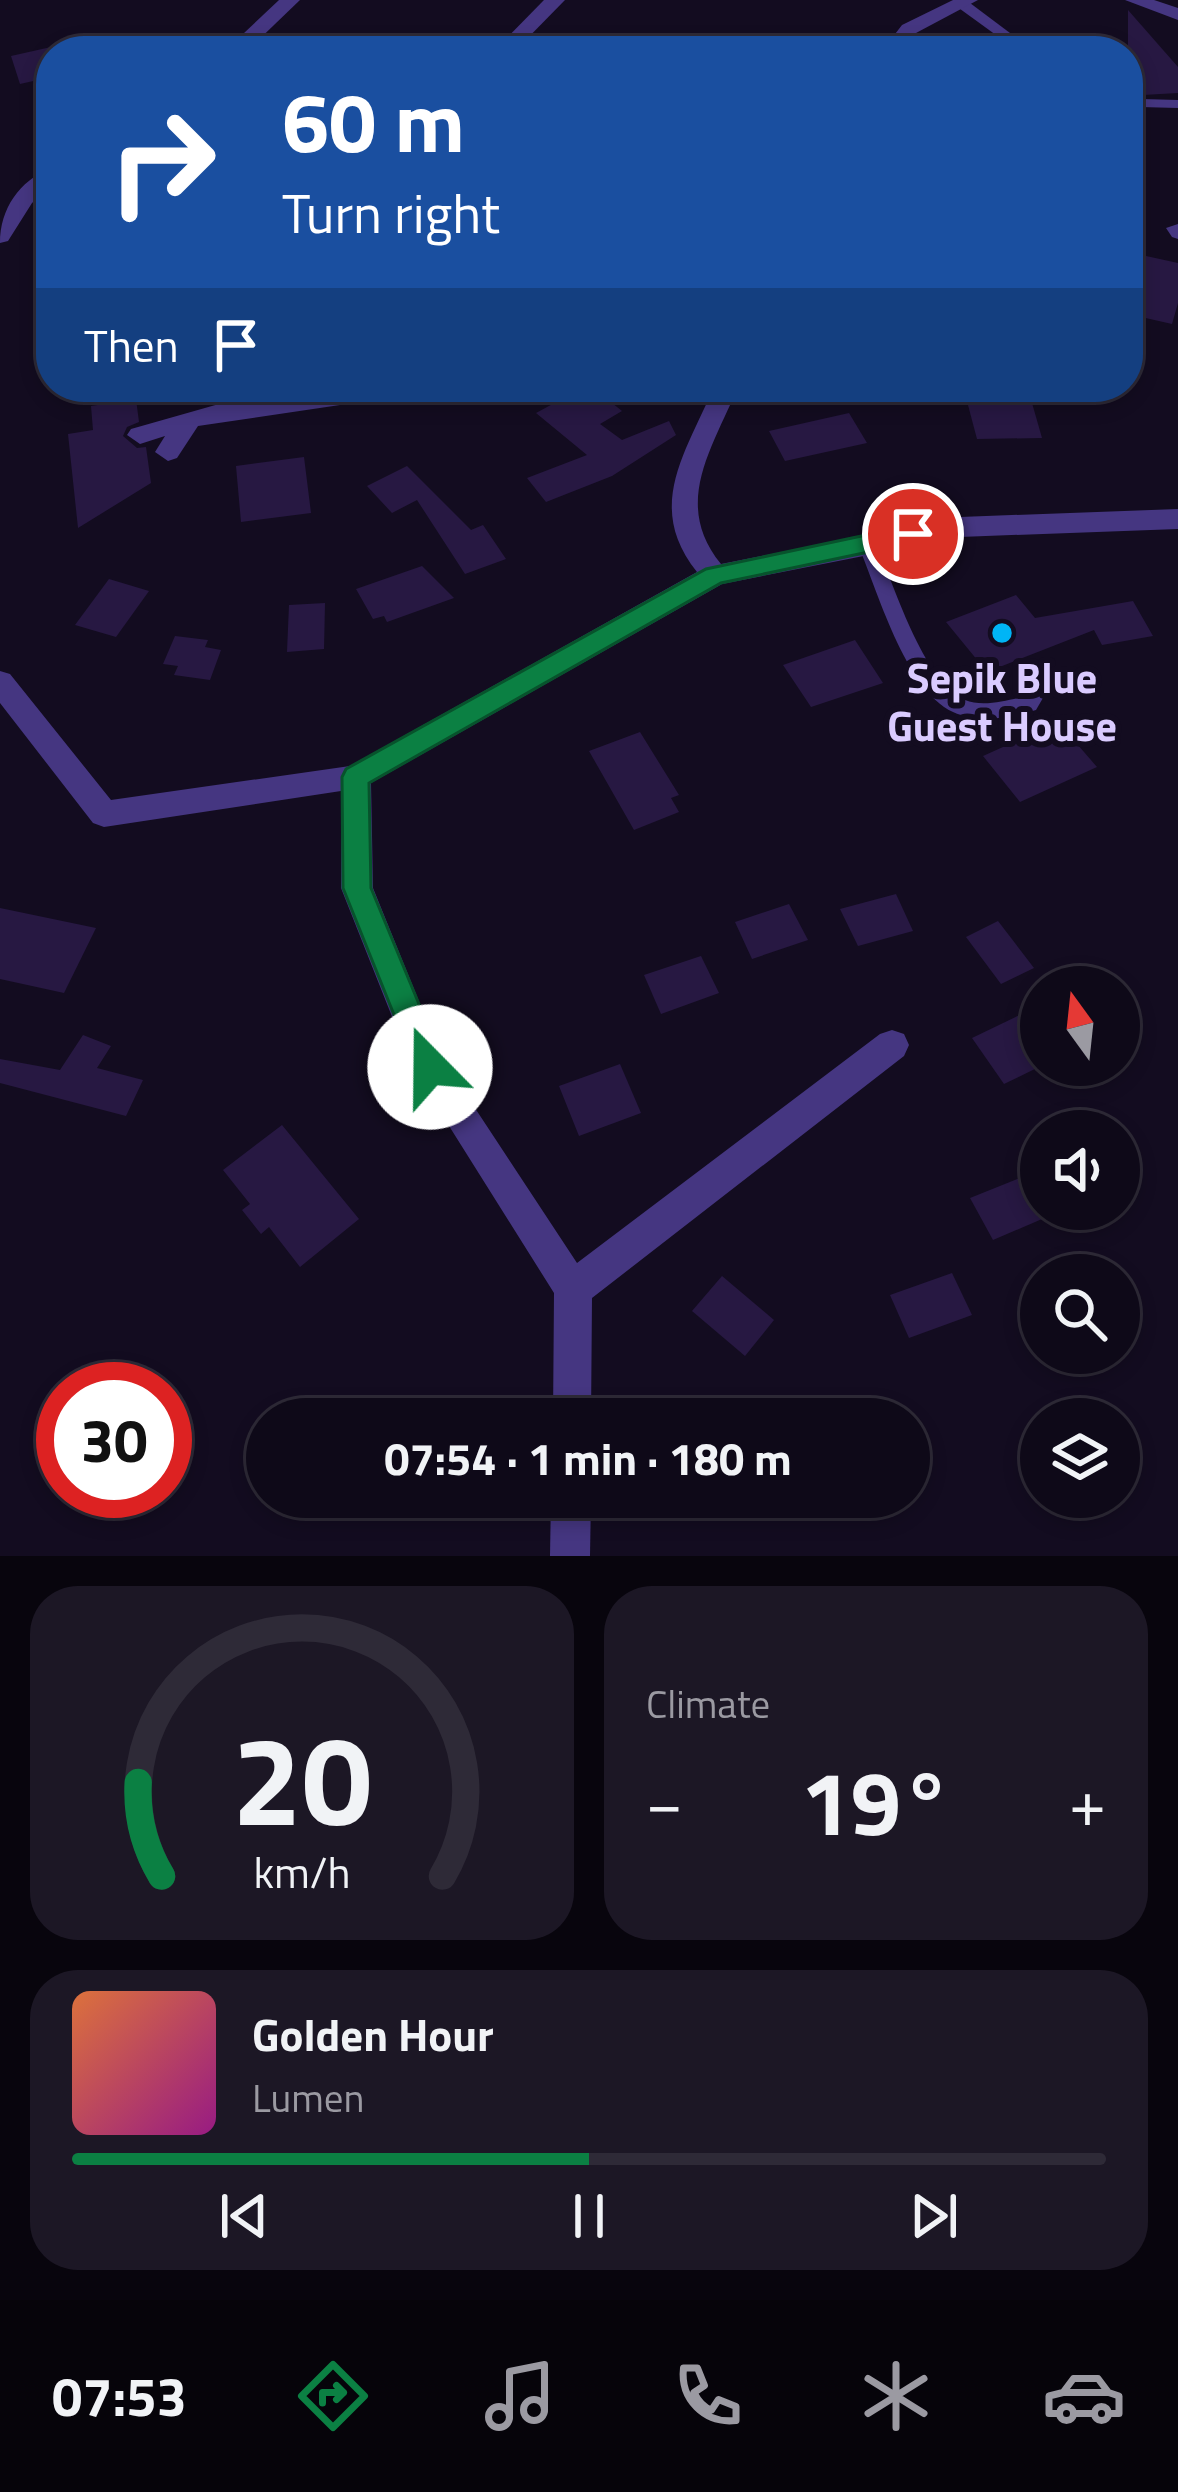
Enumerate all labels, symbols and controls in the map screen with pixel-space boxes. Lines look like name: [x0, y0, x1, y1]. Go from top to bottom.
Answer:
text: 60 m: [282, 57, 465, 185]
icon: right: [84, 84, 240, 240]
text: Turn right: [282, 172, 500, 254]
text: Then: [84, 311, 179, 379]
icon: arrive: [203, 312, 269, 378]
pin: [862, 483, 964, 585]
icon: arrive: [880, 501, 946, 567]
marker: Sepik Blue Guest House: [989, 620, 1015, 646]
place label: Sepik Blue Guest House: [887, 645, 1117, 757]
north arrow: [1020, 966, 1140, 1086]
map controls: [1020, 966, 1140, 1518]
position arrow: [367, 1004, 493, 1130]
button: sound: [1020, 1110, 1140, 1230]
button: search: [1020, 1254, 1140, 1374]
speed limit sign: 30: [36, 1362, 192, 1518]
button: layers: [1020, 1398, 1140, 1518]
text: 07:54 · 1 min · 180 m: [384, 1424, 792, 1492]
text: Climate: [646, 1674, 770, 1733]
text: 20: [232, 1684, 372, 1873]
text: 19°: [800, 1733, 952, 1870]
text: −: [646, 1751, 683, 1852]
text: +: [1069, 1751, 1106, 1852]
text: km/h: [253, 1839, 351, 1905]
text: Golden Hour: [252, 2000, 494, 2068]
text: Lumen: [252, 2068, 364, 2127]
icon: previous: [211, 2183, 277, 2249]
icon: pause: [556, 2183, 622, 2249]
icon: next: [901, 2183, 967, 2249]
icon: directions: [291, 2354, 375, 2438]
icon: music: [478, 2354, 562, 2438]
icon: phone: [666, 2354, 750, 2438]
icon: climate: [854, 2354, 938, 2438]
icon: car: [1042, 2354, 1126, 2438]
text: 07:53: [52, 2355, 187, 2437]

